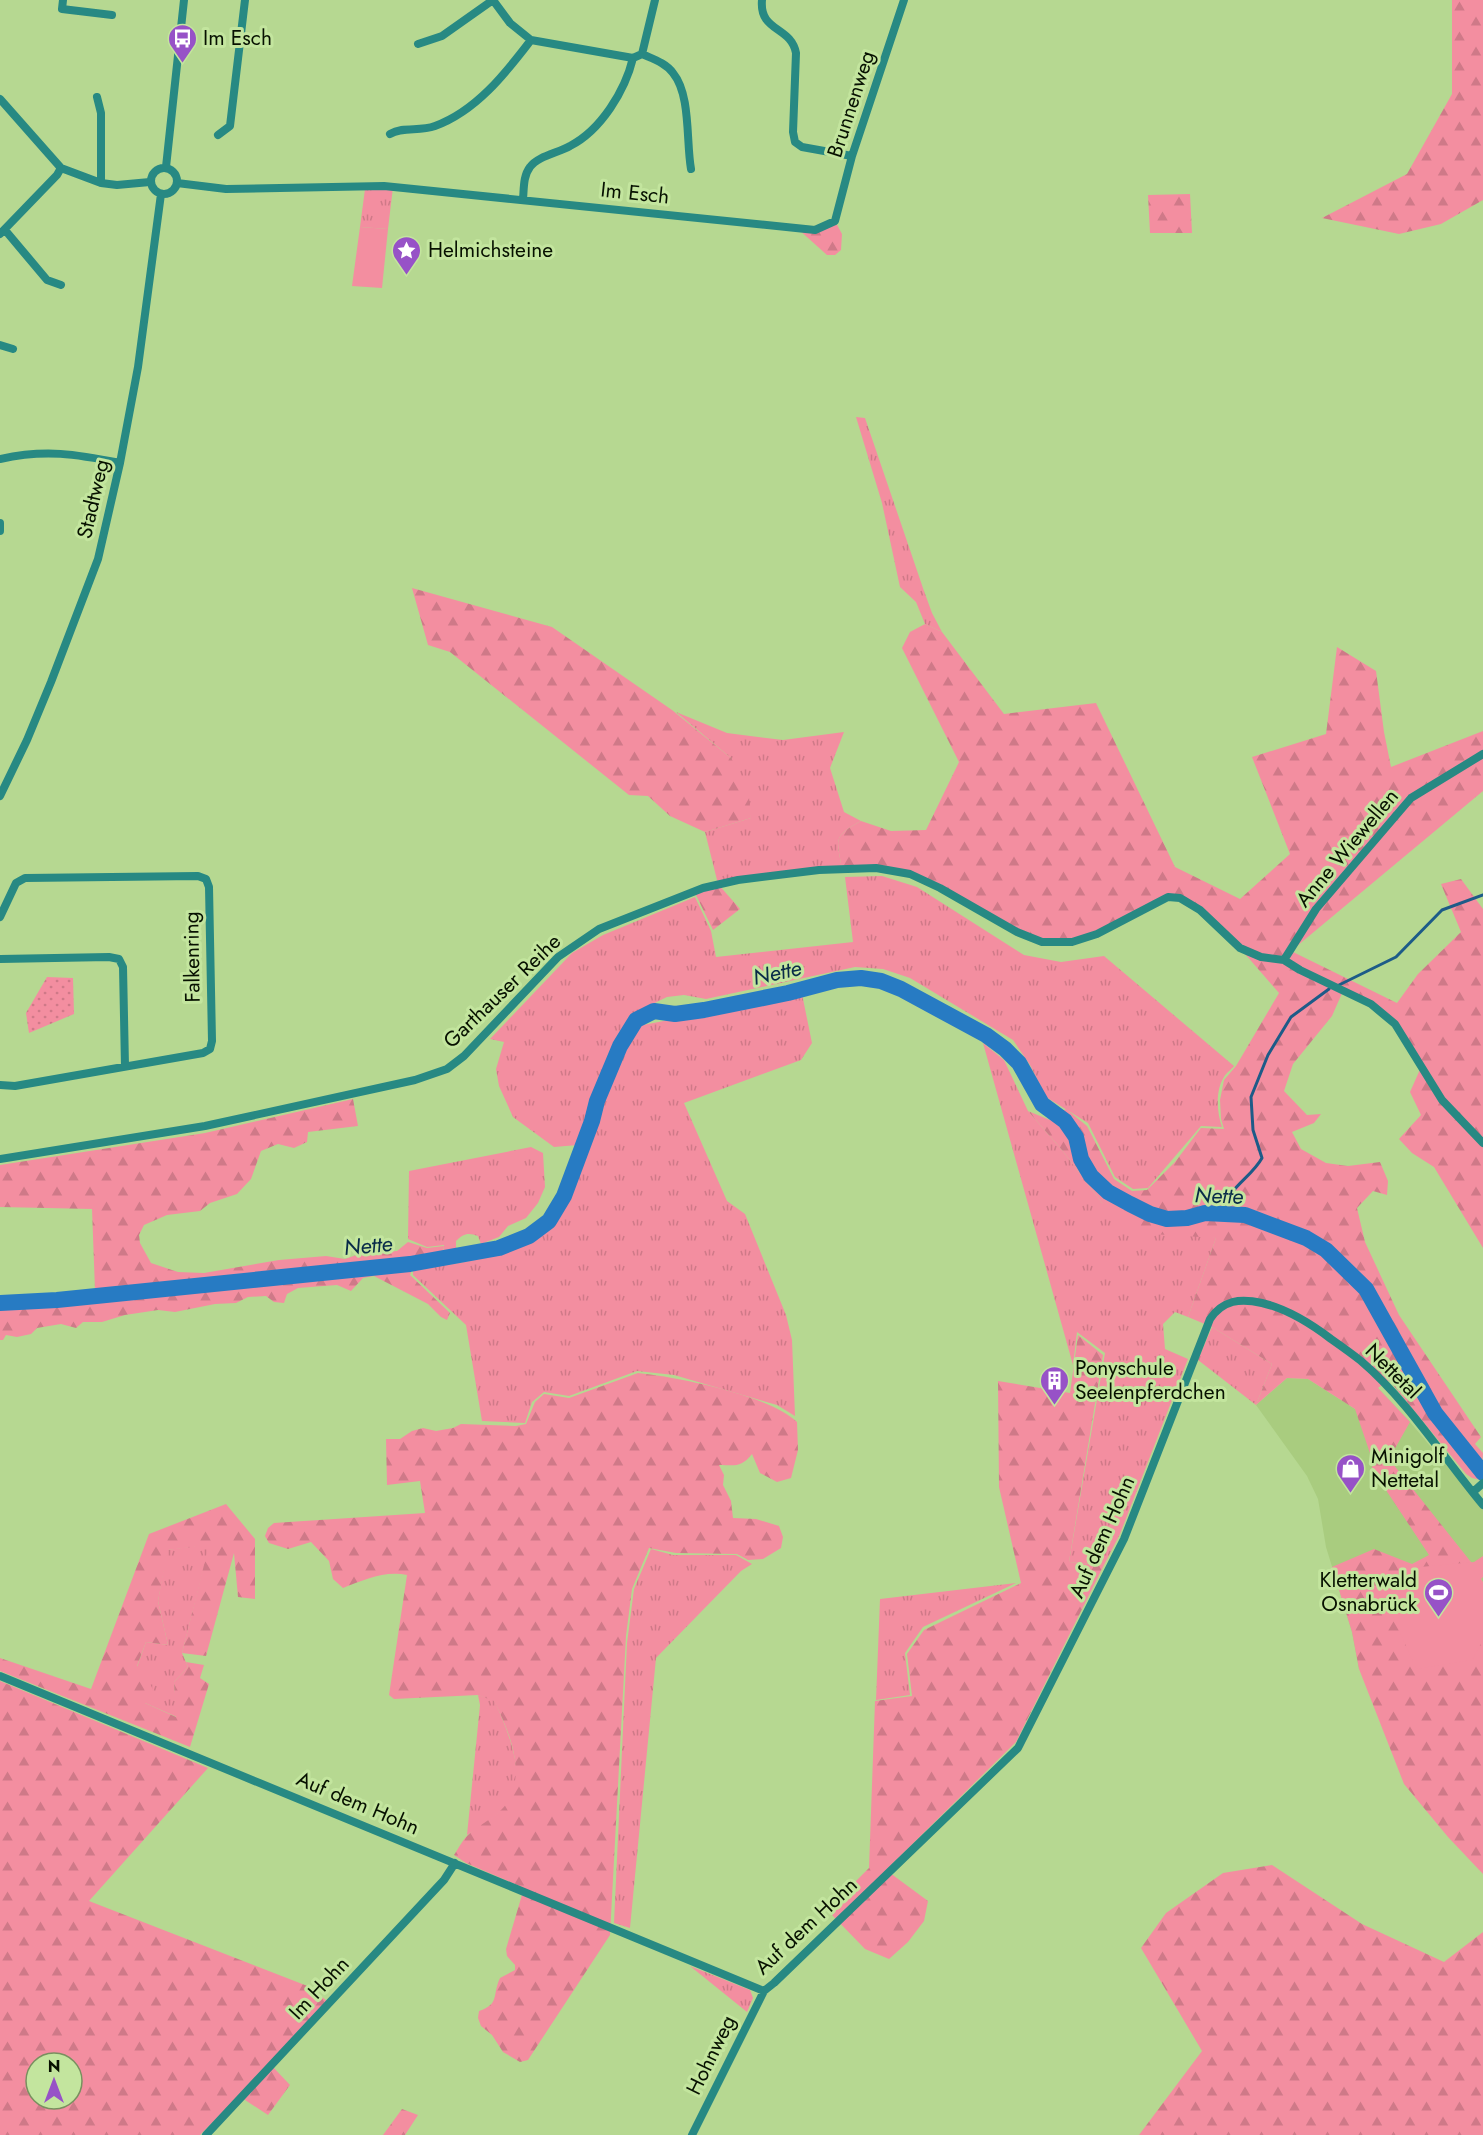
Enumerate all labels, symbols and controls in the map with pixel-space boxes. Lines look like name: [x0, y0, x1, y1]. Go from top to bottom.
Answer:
bus stop icon: Im Esch: [166, 22, 198, 64]
place label: Im Esch: [203, 23, 272, 53]
street label: Brunnenweg: [820, 47, 882, 161]
street label: Im Esch: [599, 174, 671, 212]
place icon: Helmichsteine: [391, 234, 423, 276]
place label: Helmichsteine: [428, 235, 553, 265]
street label: Stadtweg: [69, 456, 117, 542]
street label: Anne Wiewellen: [1289, 782, 1405, 914]
street label: Falkenring: [176, 911, 208, 1003]
street label: Garthauser Reihe: [436, 927, 568, 1055]
water label: Nette: [750, 951, 804, 993]
water label: Nette: [1194, 1178, 1244, 1212]
water label: Nette: [342, 1227, 394, 1263]
street label: Nettetal: [1358, 1336, 1428, 1406]
place label: Ponyschule Seelenpferdchen: [1075, 1353, 1226, 1407]
building icon: Ponyschule Seelenpferdchen: [1038, 1364, 1070, 1406]
place label: Minigolf Nettetal: [1371, 1441, 1445, 1495]
shop icon: Minigolf Nettetal: [1334, 1452, 1366, 1494]
street label: Auf dem Hohn: [1062, 1471, 1142, 1603]
place label: Kletterwald Osnabrück: [1320, 1565, 1418, 1619]
sports icon: Kletterwald Osnabrück: [1422, 1576, 1454, 1618]
street label: Auf dem Hohn: [292, 1764, 424, 1842]
street label: Auf dem Hohn: [748, 1870, 864, 1982]
street label: Im Hohn: [282, 1950, 356, 2026]
street label: Hohnweg: [679, 2010, 743, 2100]
north arrow: [24, 2051, 84, 2111]
text: N: [48, 2055, 60, 2078]

